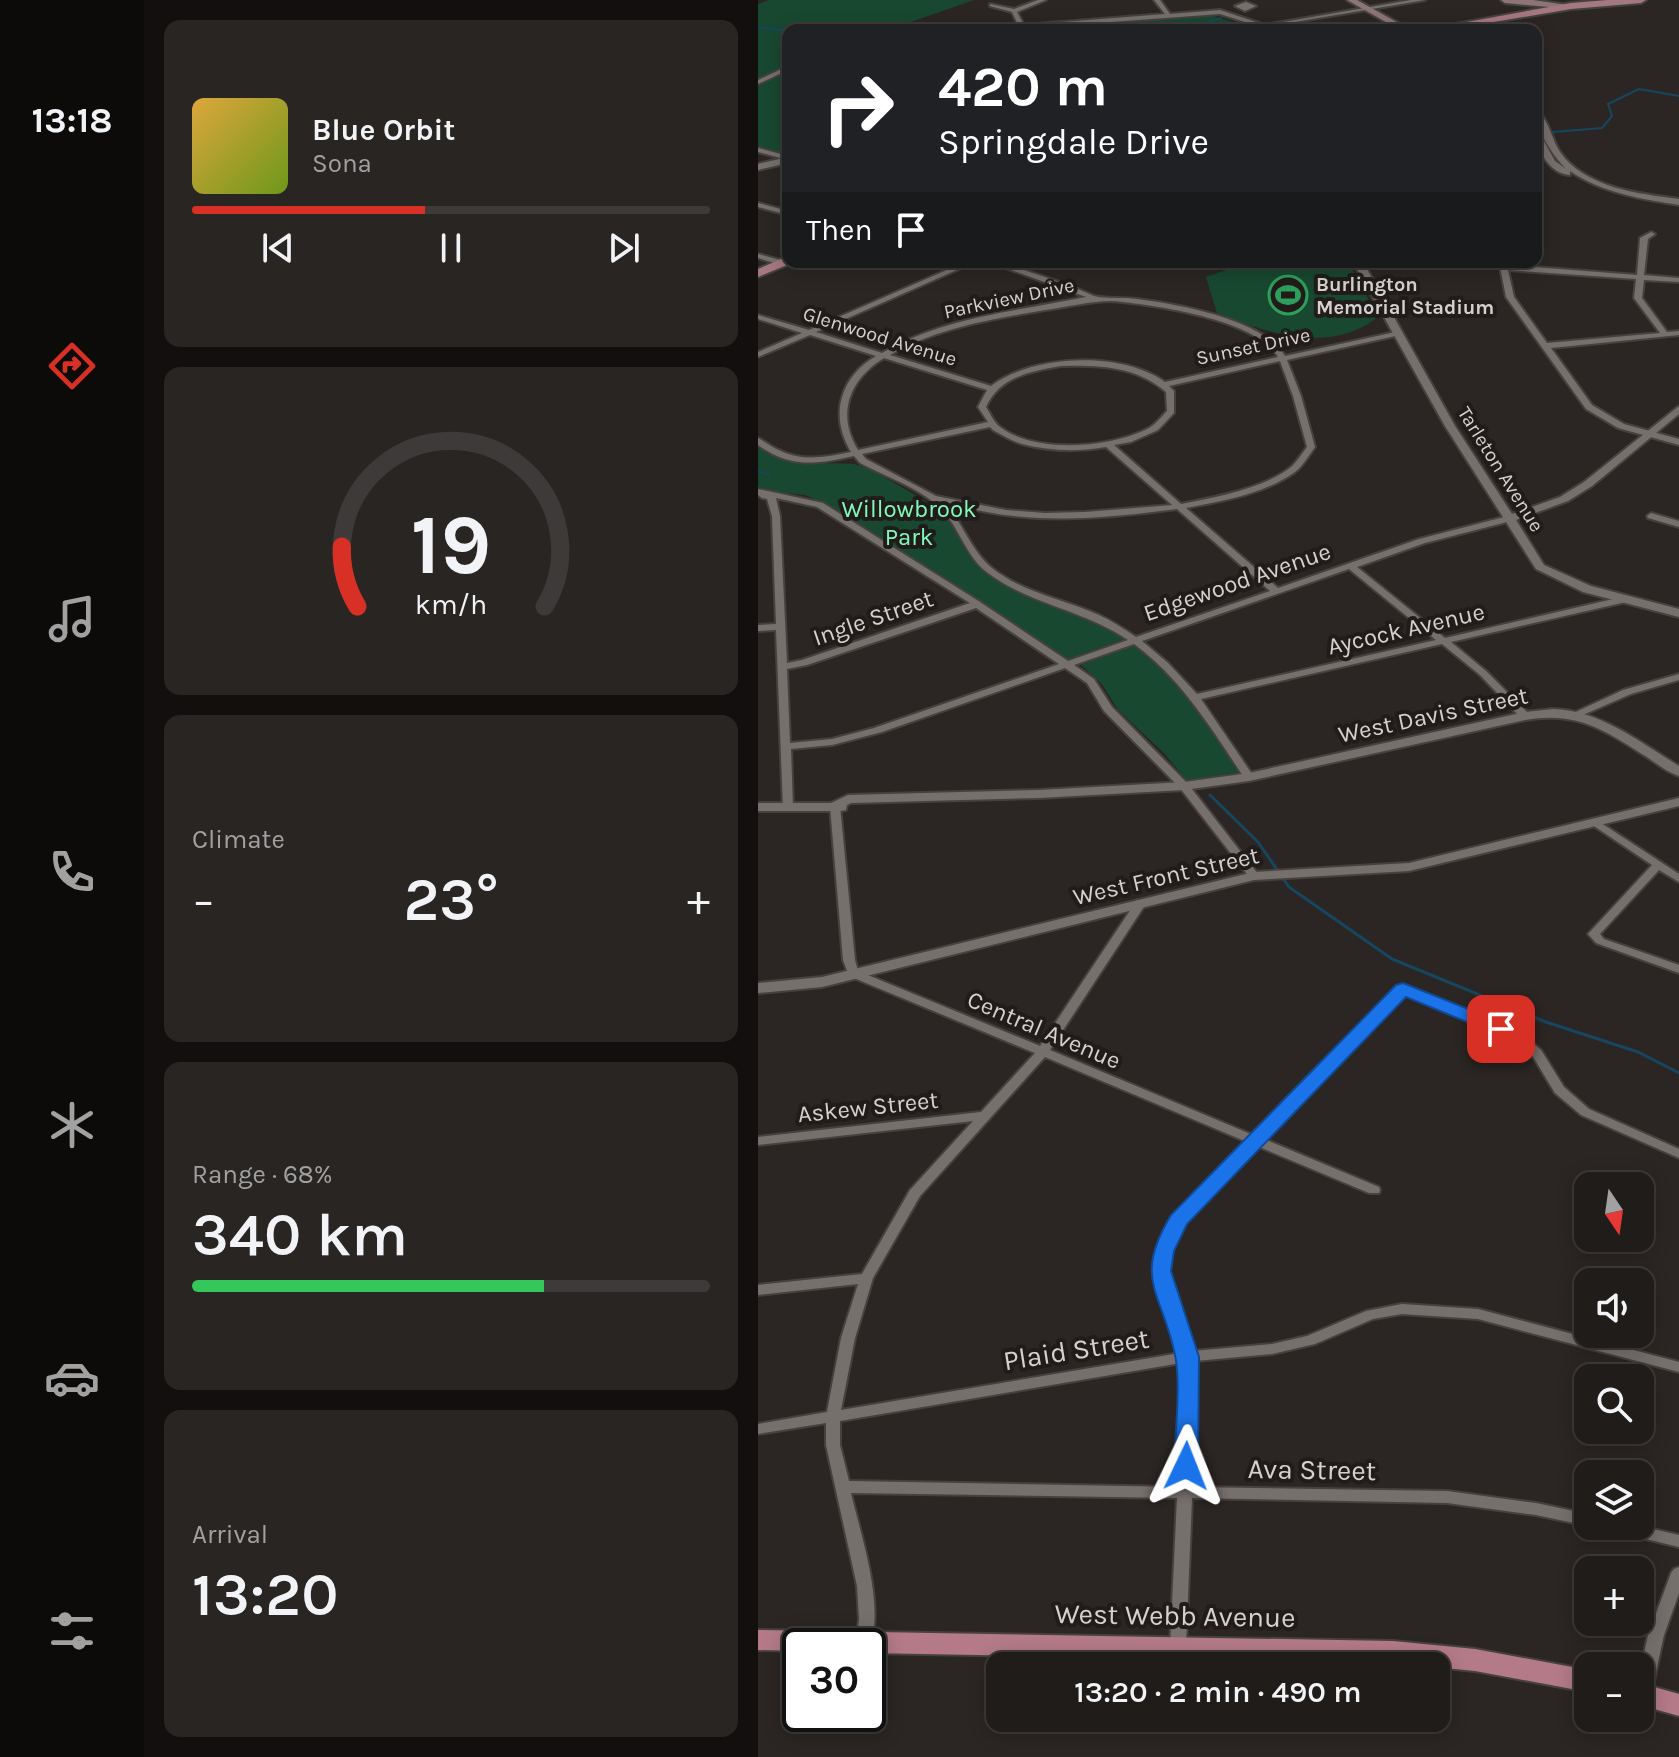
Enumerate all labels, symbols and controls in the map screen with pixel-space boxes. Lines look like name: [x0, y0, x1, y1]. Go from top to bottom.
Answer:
text: 420 m: [938, 54, 1108, 119]
icon: right: [806, 56, 910, 160]
text: 13:18: [31, 99, 113, 141]
text: Blue Orbit: [312, 112, 455, 148]
text: Springdale Drive: [938, 121, 1209, 163]
text: Sona: [312, 148, 372, 179]
icon: arrive: [889, 208, 933, 252]
text: Then: [806, 212, 873, 248]
icon: previous: [256, 226, 300, 270]
icon: pause: [429, 226, 473, 270]
icon: next: [602, 226, 646, 270]
street label: Parkview Drive: [942, 273, 1076, 324]
place label: Burlington Memorial Stadium: [1316, 273, 1494, 319]
sports icon: Burlington Memorial Stadium: [1267, 274, 1309, 316]
street label: Glenwood Avenue: [800, 302, 960, 371]
street label: Sunset Drive: [1194, 323, 1312, 370]
icon: directions: [44, 338, 100, 394]
street label: Tarleton Avenue: [1453, 402, 1548, 536]
park label: Willowbrook Park: [841, 495, 977, 551]
text: 19: [411, 497, 491, 594]
street label: Edgewood Avenue: [1140, 537, 1334, 627]
street label: Ingle Street: [809, 584, 937, 652]
text: km/h: [415, 588, 487, 621]
icon: music: [44, 591, 100, 647]
street label: Aycock Avenue: [1325, 597, 1487, 661]
street label: West Davis Street: [1336, 681, 1530, 749]
text: Climate: [192, 824, 285, 855]
street label: West Front Street: [1070, 841, 1262, 911]
icon: phone: [44, 844, 100, 900]
text: 23°: [403, 865, 499, 935]
text: −: [192, 875, 215, 926]
text: +: [687, 875, 710, 926]
street label: Central Avenue: [963, 985, 1125, 1075]
pin: [1467, 995, 1535, 1063]
icon: arrive: [1479, 1007, 1523, 1051]
street label: Askew Street: [796, 1086, 940, 1128]
icon: climate: [44, 1097, 100, 1153]
text: Range · 68%: [192, 1159, 333, 1190]
north arrow: [1574, 1172, 1654, 1252]
map controls: [1574, 1172, 1654, 1732]
text: 340 km: [192, 1200, 408, 1270]
button: sound: [1574, 1268, 1654, 1348]
street label: Plaid Street: [1001, 1322, 1151, 1377]
icon: car: [44, 1350, 100, 1406]
button: search: [1574, 1364, 1654, 1444]
position arrow: [1144, 1424, 1228, 1508]
street label: Ava Street: [1247, 1452, 1377, 1487]
button: layers: [1574, 1460, 1654, 1540]
text: Arrival: [192, 1519, 268, 1550]
button: +: [1574, 1556, 1654, 1636]
text: 13:20: [192, 1560, 339, 1630]
street label: West Webb Avenue: [1054, 1597, 1296, 1634]
icon: filters: [44, 1603, 100, 1659]
speed limit sign: 30: [782, 1628, 886, 1732]
button: −: [1574, 1652, 1654, 1732]
text: 13:20 · 2 min · 490 m: [1074, 1674, 1362, 1710]

